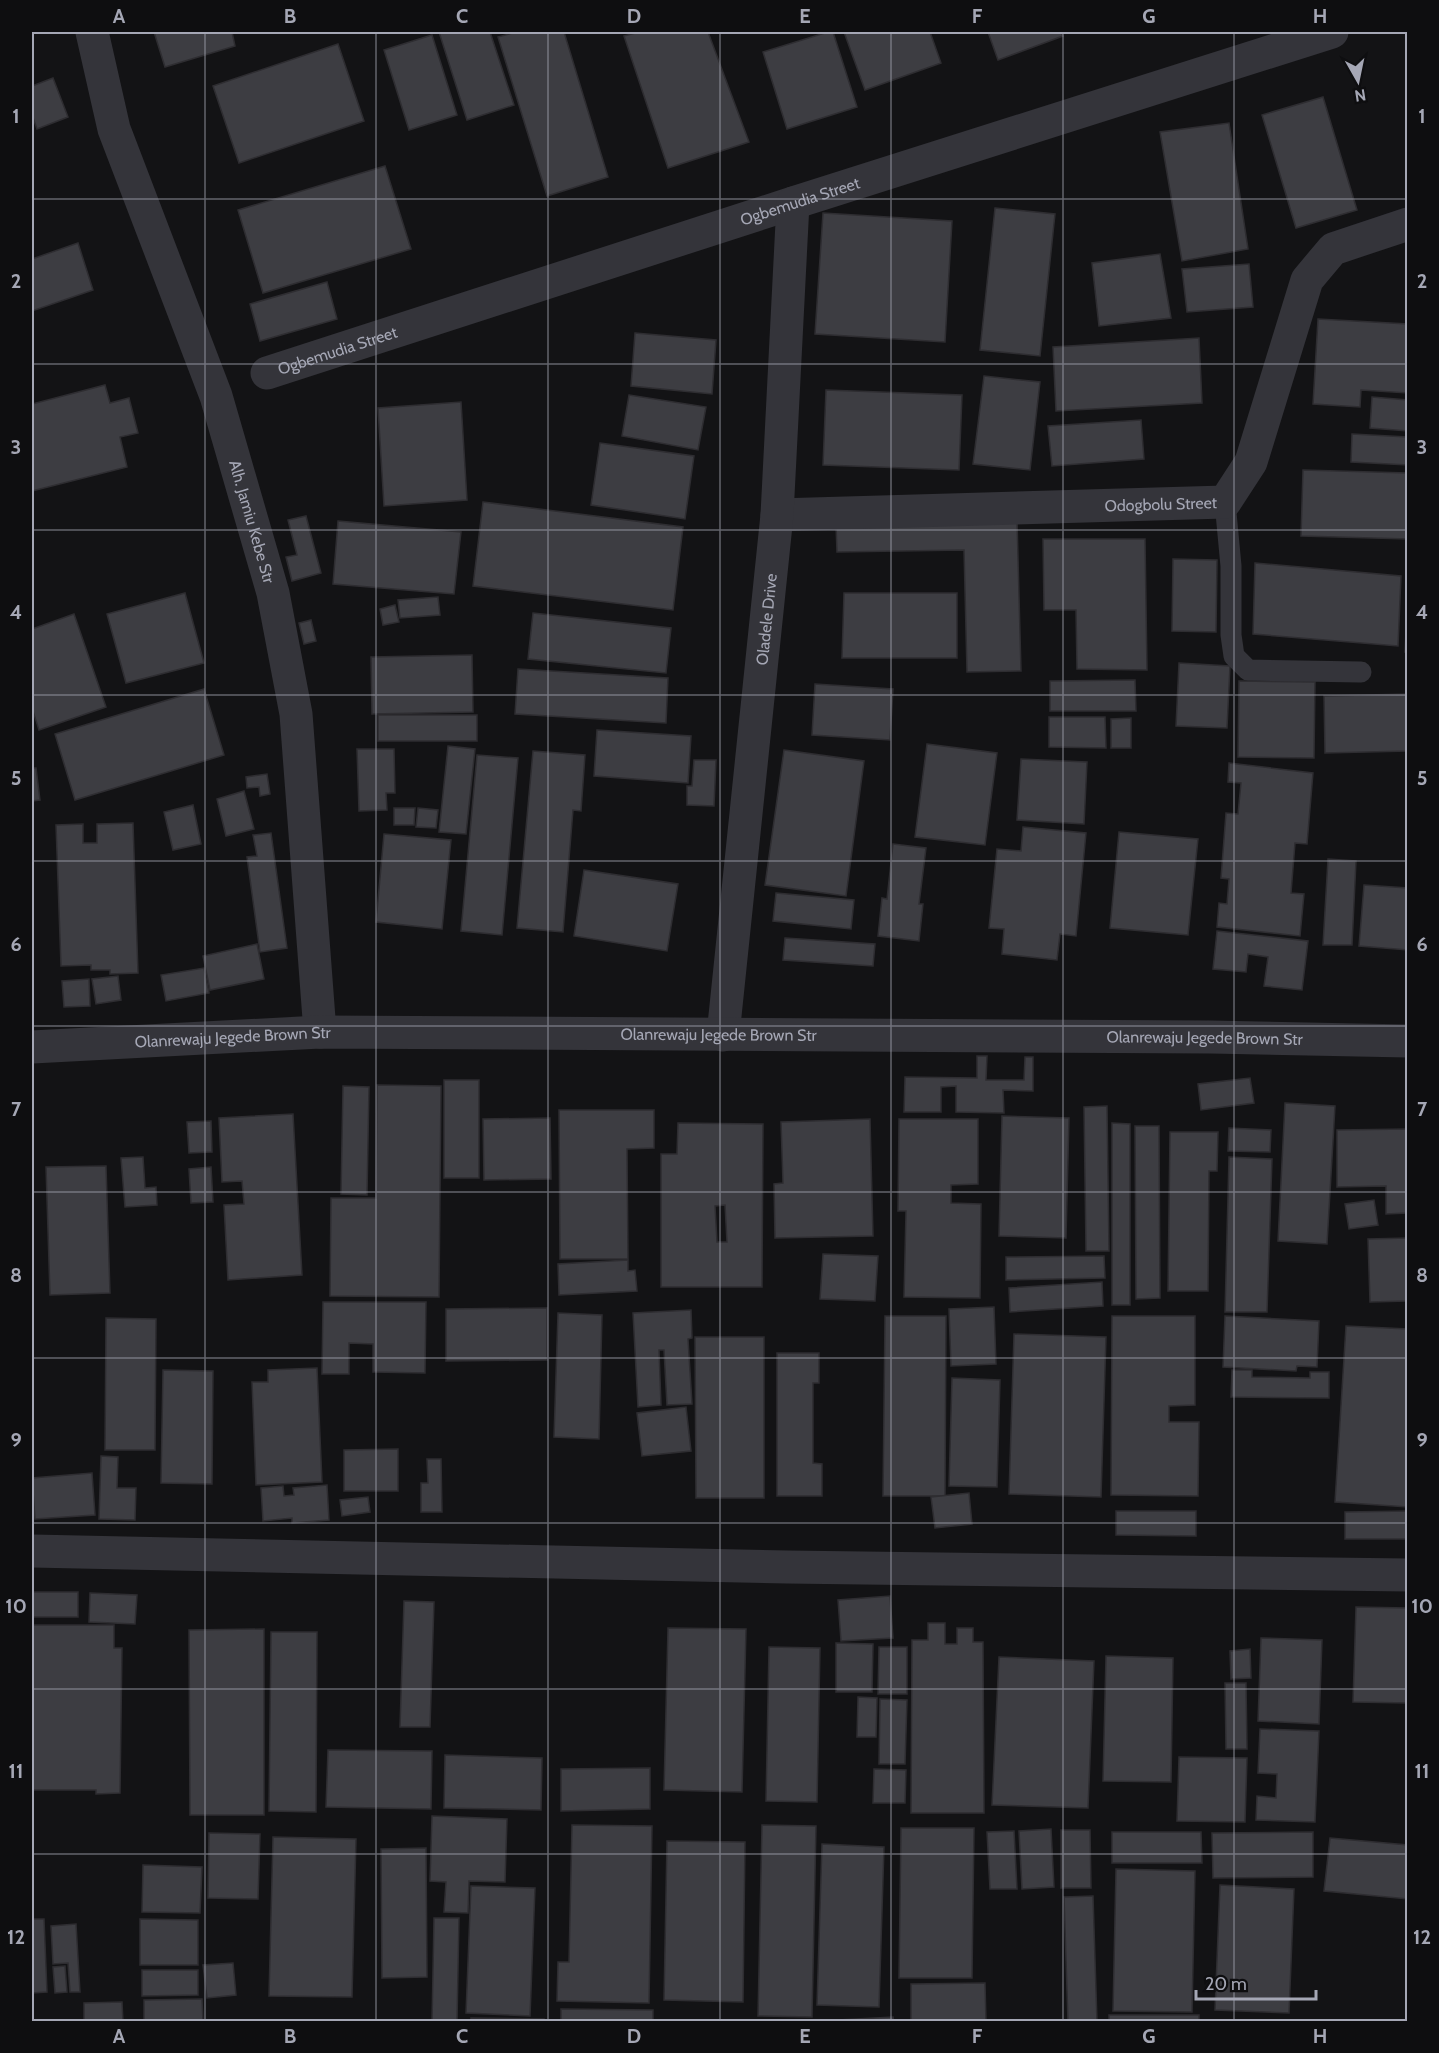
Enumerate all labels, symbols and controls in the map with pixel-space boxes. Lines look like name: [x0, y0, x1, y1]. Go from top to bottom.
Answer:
text: A: [113, 4, 126, 28]
text: B: [284, 4, 296, 28]
text: C: [456, 4, 468, 28]
text: D: [627, 4, 641, 28]
text: E: [799, 4, 811, 28]
text: F: [972, 4, 983, 28]
text: G: [1142, 4, 1156, 28]
text: H: [1313, 4, 1327, 28]
north arrow: [1328, 51, 1388, 111]
text: N: [1353, 85, 1367, 106]
text: 1: [12, 104, 20, 128]
text: 1: [1418, 104, 1426, 128]
street label: Ogbemudia Street: [738, 173, 863, 229]
text: 2: [11, 269, 21, 293]
text: 2: [1417, 269, 1427, 293]
street label: Ogbemudia Street: [275, 322, 400, 379]
text: 3: [11, 435, 21, 459]
text: 3: [1417, 435, 1427, 459]
street label: Alh. Jamiu Kebe Str: [225, 458, 279, 586]
street label: Odogbolu Street: [1104, 493, 1218, 515]
street label: Oladele Drive: [752, 572, 781, 666]
text: 4: [10, 600, 22, 624]
text: 4: [1416, 600, 1428, 624]
text: 5: [11, 766, 21, 790]
text: 5: [1417, 766, 1427, 790]
text: 6: [10, 932, 22, 956]
text: 6: [1416, 932, 1428, 956]
street label: Olanrewaju Jegede Brown Str: [134, 1023, 332, 1052]
street label: Olanrewaju Jegede Brown Str: [620, 1025, 818, 1045]
street label: Olanrewaju Jegede Brown Str: [1106, 1027, 1304, 1049]
text: 7: [11, 1097, 22, 1121]
text: 7: [1417, 1097, 1428, 1121]
text: 8: [10, 1263, 22, 1287]
text: 8: [1416, 1263, 1428, 1287]
text: 9: [10, 1428, 22, 1452]
text: 9: [1416, 1428, 1428, 1452]
text: 10: [5, 1594, 27, 1618]
text: 10: [1411, 1594, 1433, 1618]
text: 11: [9, 1759, 23, 1783]
text: 11: [1415, 1759, 1429, 1783]
text: 12: [7, 1925, 25, 1949]
text: 12: [1413, 1925, 1431, 1949]
scale bar: [1196, 1963, 1316, 2001]
text: 20 m: [1205, 1973, 1247, 1995]
text: A: [113, 2024, 126, 2048]
text: B: [284, 2024, 296, 2048]
text: C: [456, 2024, 468, 2048]
text: D: [627, 2024, 641, 2048]
text: E: [799, 2024, 811, 2048]
text: F: [972, 2024, 983, 2048]
text: G: [1142, 2024, 1156, 2048]
text: H: [1313, 2024, 1327, 2048]

